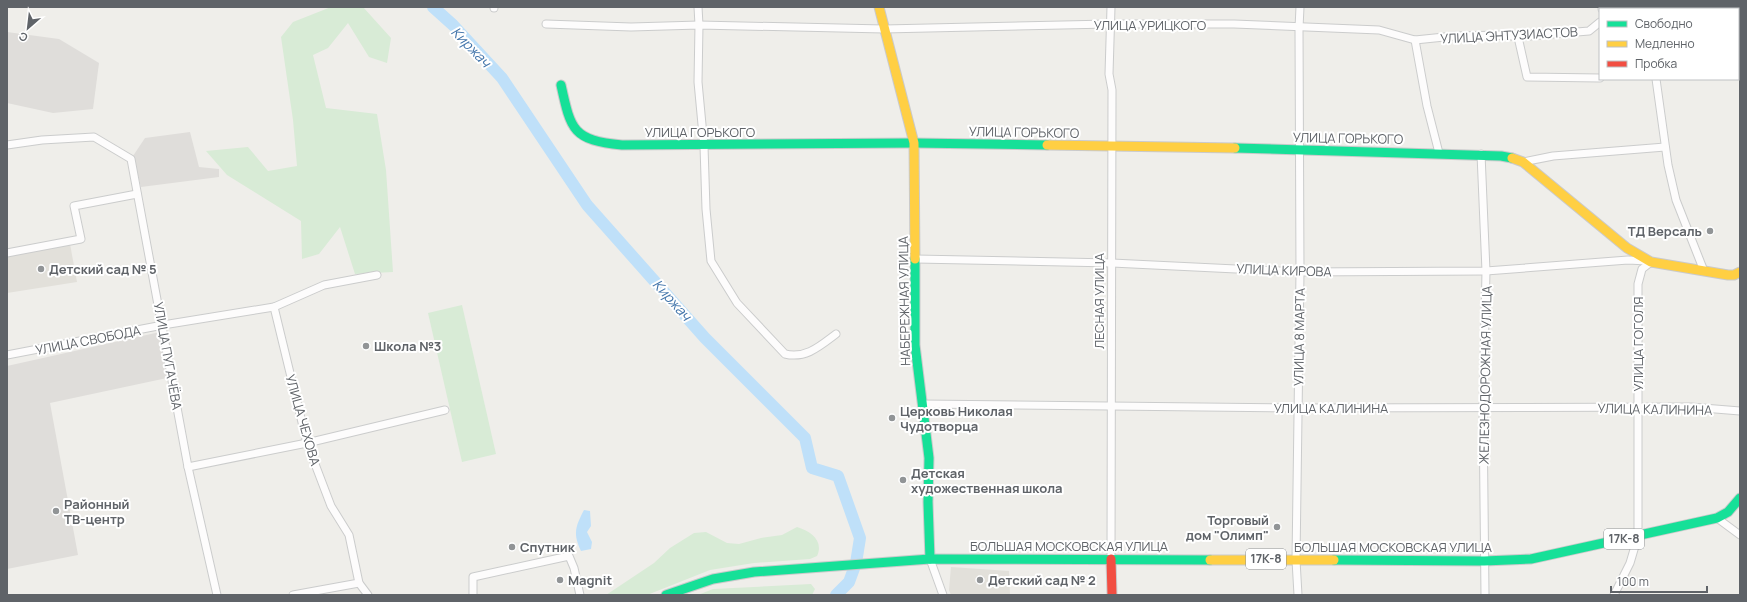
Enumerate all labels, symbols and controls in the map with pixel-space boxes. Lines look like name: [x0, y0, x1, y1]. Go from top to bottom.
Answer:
north arrow: [8, 8, 48, 48]
legend: [1599, 8, 1739, 80]
text: Свободно: [1635, 15, 1693, 32]
street label: УЛИЦА УРИЦКОГО: [1094, 16, 1207, 34]
water label: Киржач: [447, 22, 496, 72]
street label: УЛИЦА ЭНТУЗИАСТОВ: [1440, 22, 1578, 48]
text: С: [16, 29, 30, 46]
text: Медленно: [1635, 35, 1695, 52]
text: Пробка: [1635, 55, 1677, 72]
street label: УЛИЦА ГОРЬКОГО: [969, 122, 1080, 142]
street label: УЛИЦА ГОРЬКОГО: [645, 123, 756, 141]
street label: УЛИЦА ГОРЬКОГО: [1293, 128, 1404, 148]
place label: ТД Версаль: [1628, 222, 1702, 240]
marker: ТД Версаль: [1705, 226, 1715, 236]
street label: НАБЕРЕЖНАЯ УЛИЦА: [894, 236, 914, 366]
street label: ЛЕСНАЯ УЛИЦА: [1090, 253, 1108, 349]
street label: УЛИЦА КИРОВА: [1236, 259, 1332, 281]
place label: Детский сад № 5: [49, 260, 157, 278]
marker: Детский сад № 5: [36, 264, 46, 274]
water label: Киржач: [649, 275, 697, 325]
street label: ЖЕЛЕЗНОДОРОЖНАЯ УЛИЦА: [1474, 285, 1496, 465]
street label: УЛИЦА 8 МАРТА: [1289, 288, 1309, 386]
street label: УЛИЦА ГОГОЛЯ: [1629, 297, 1647, 391]
street label: УЛИЦА ПУГАЧЁВА: [150, 301, 186, 411]
street label: УЛИЦА СВОБОДА: [34, 321, 142, 359]
place label: Школа №3: [374, 337, 441, 355]
marker: Школа №3: [361, 341, 371, 351]
street label: УЛИЦА ЧЕХОВА: [281, 372, 325, 468]
street label: УЛИЦА КАЛИНИНА: [1274, 399, 1388, 417]
street label: УЛИЦА КАЛИНИНА: [1598, 399, 1712, 419]
place label: Церковь Николая Чудотворца: [900, 402, 1013, 435]
marker: Церковь Николая Чудотворца: [887, 413, 897, 423]
place label: Детская художественная школа: [911, 464, 1063, 497]
marker: Детская художественная школа: [898, 475, 908, 485]
place label: Районный ТВ-центр: [64, 495, 129, 528]
marker: Районный ТВ-центр: [51, 506, 61, 516]
place label: Торговый дом "Олимп": [1186, 511, 1269, 544]
marker: Торговый дом "Олимп": [1272, 522, 1282, 532]
road number: 17К-8: [1604, 529, 1644, 549]
street label: БОЛЬШАЯ МОСКОВСКАЯ УЛИЦА: [970, 537, 1168, 555]
place label: Спутник: [520, 538, 576, 556]
street label: БОЛЬШАЯ МОСКОВСКАЯ УЛИЦА: [1294, 538, 1492, 556]
marker: Спутник: [507, 542, 517, 552]
road number: 17К-8: [1246, 549, 1286, 569]
scale bar: [1611, 568, 1707, 594]
place label: Magnit: [568, 571, 612, 589]
place label: Детский сад № 2: [988, 571, 1096, 589]
text: 100 m: [1617, 573, 1649, 590]
marker: Magnit: [555, 575, 565, 585]
marker: Детский сад № 2: [975, 575, 985, 585]

